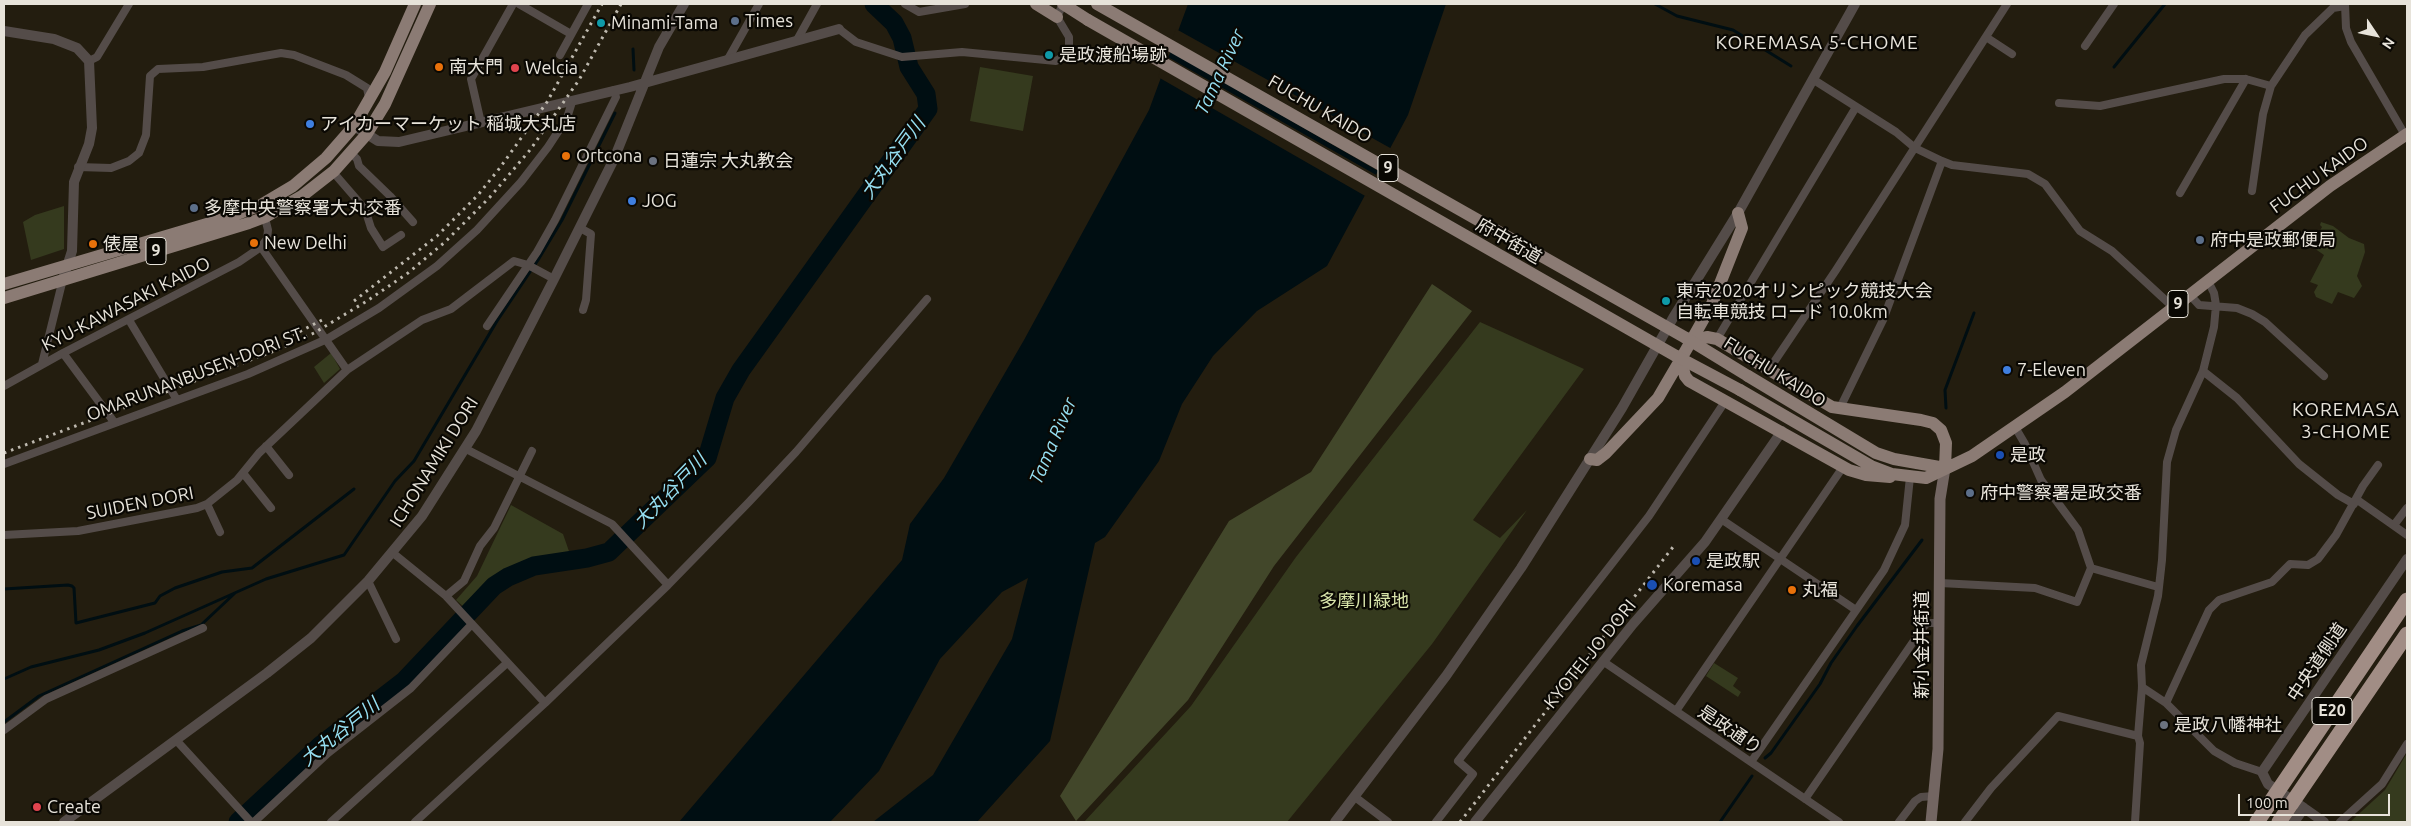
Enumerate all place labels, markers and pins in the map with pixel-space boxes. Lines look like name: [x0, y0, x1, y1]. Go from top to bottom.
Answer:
place label: Times: [745, 10, 793, 32]
place label: Minami-Tama: [611, 12, 718, 34]
marker: Times: [729, 15, 741, 27]
marker: Minami-Tama: [595, 17, 607, 29]
place label: 是政渡船場跡: [1059, 44, 1167, 66]
marker: 是政渡船場跡: [1043, 49, 1055, 61]
place label: 南大門: [449, 56, 503, 78]
place label: Welcia: [525, 57, 578, 79]
marker: 南大門: [433, 61, 445, 73]
marker: Welcia: [509, 62, 521, 74]
place label: アイカーマーケット 稲城大丸店: [320, 113, 576, 135]
marker: アイカーマーケット 稲城大丸店: [304, 118, 316, 130]
place label: Ortcona: [576, 145, 642, 167]
marker: Ortcona: [560, 150, 572, 162]
place label: 日蓮宗 大丸教会: [663, 150, 793, 172]
marker: 日蓮宗 大丸教会: [647, 155, 659, 167]
place label: JOG: [642, 190, 677, 212]
marker: JOG: [626, 195, 638, 207]
place label: 多摩中央警察署大丸交番: [204, 197, 402, 219]
marker: 多摩中央警察署大丸交番: [188, 202, 200, 214]
place label: 府中是政郵便局: [2210, 229, 2336, 251]
place label: New Delhi: [264, 232, 347, 254]
place label: 俵屋: [103, 233, 139, 255]
marker: 府中是政郵便局: [2194, 234, 2206, 246]
marker: New Delhi: [248, 237, 260, 249]
marker: 俵屋: [87, 238, 99, 250]
place label: 東京2020オリンピック競技大会 自転車競技 ロード 10.0km: [1676, 280, 1933, 322]
marker: 東京2020オリンピック競技大会 自転車競技 ロード 10.0km: [1660, 295, 1672, 307]
place label: 7-Eleven: [2017, 359, 2086, 381]
marker: 7-Eleven: [2001, 364, 2013, 376]
place label: 是政: [2010, 444, 2046, 466]
marker: 是政: [1994, 449, 2006, 461]
place label: 府中警察署是政交番: [1980, 482, 2142, 504]
marker: 府中警察署是政交番: [1964, 487, 1976, 499]
place label: 是政駅: [1706, 550, 1760, 572]
marker: 是政駅: [1690, 555, 1702, 567]
place label: Koremasa: [1663, 574, 1743, 596]
marker: Koremasa: [1645, 578, 1659, 592]
place label: 丸福: [1802, 579, 1838, 601]
marker: 丸福: [1786, 584, 1798, 596]
place label: 是政八幡神社: [2174, 714, 2282, 736]
marker: 是政八幡神社: [2158, 719, 2170, 731]
place label: Create: [47, 796, 101, 818]
marker: Create: [31, 801, 43, 813]

